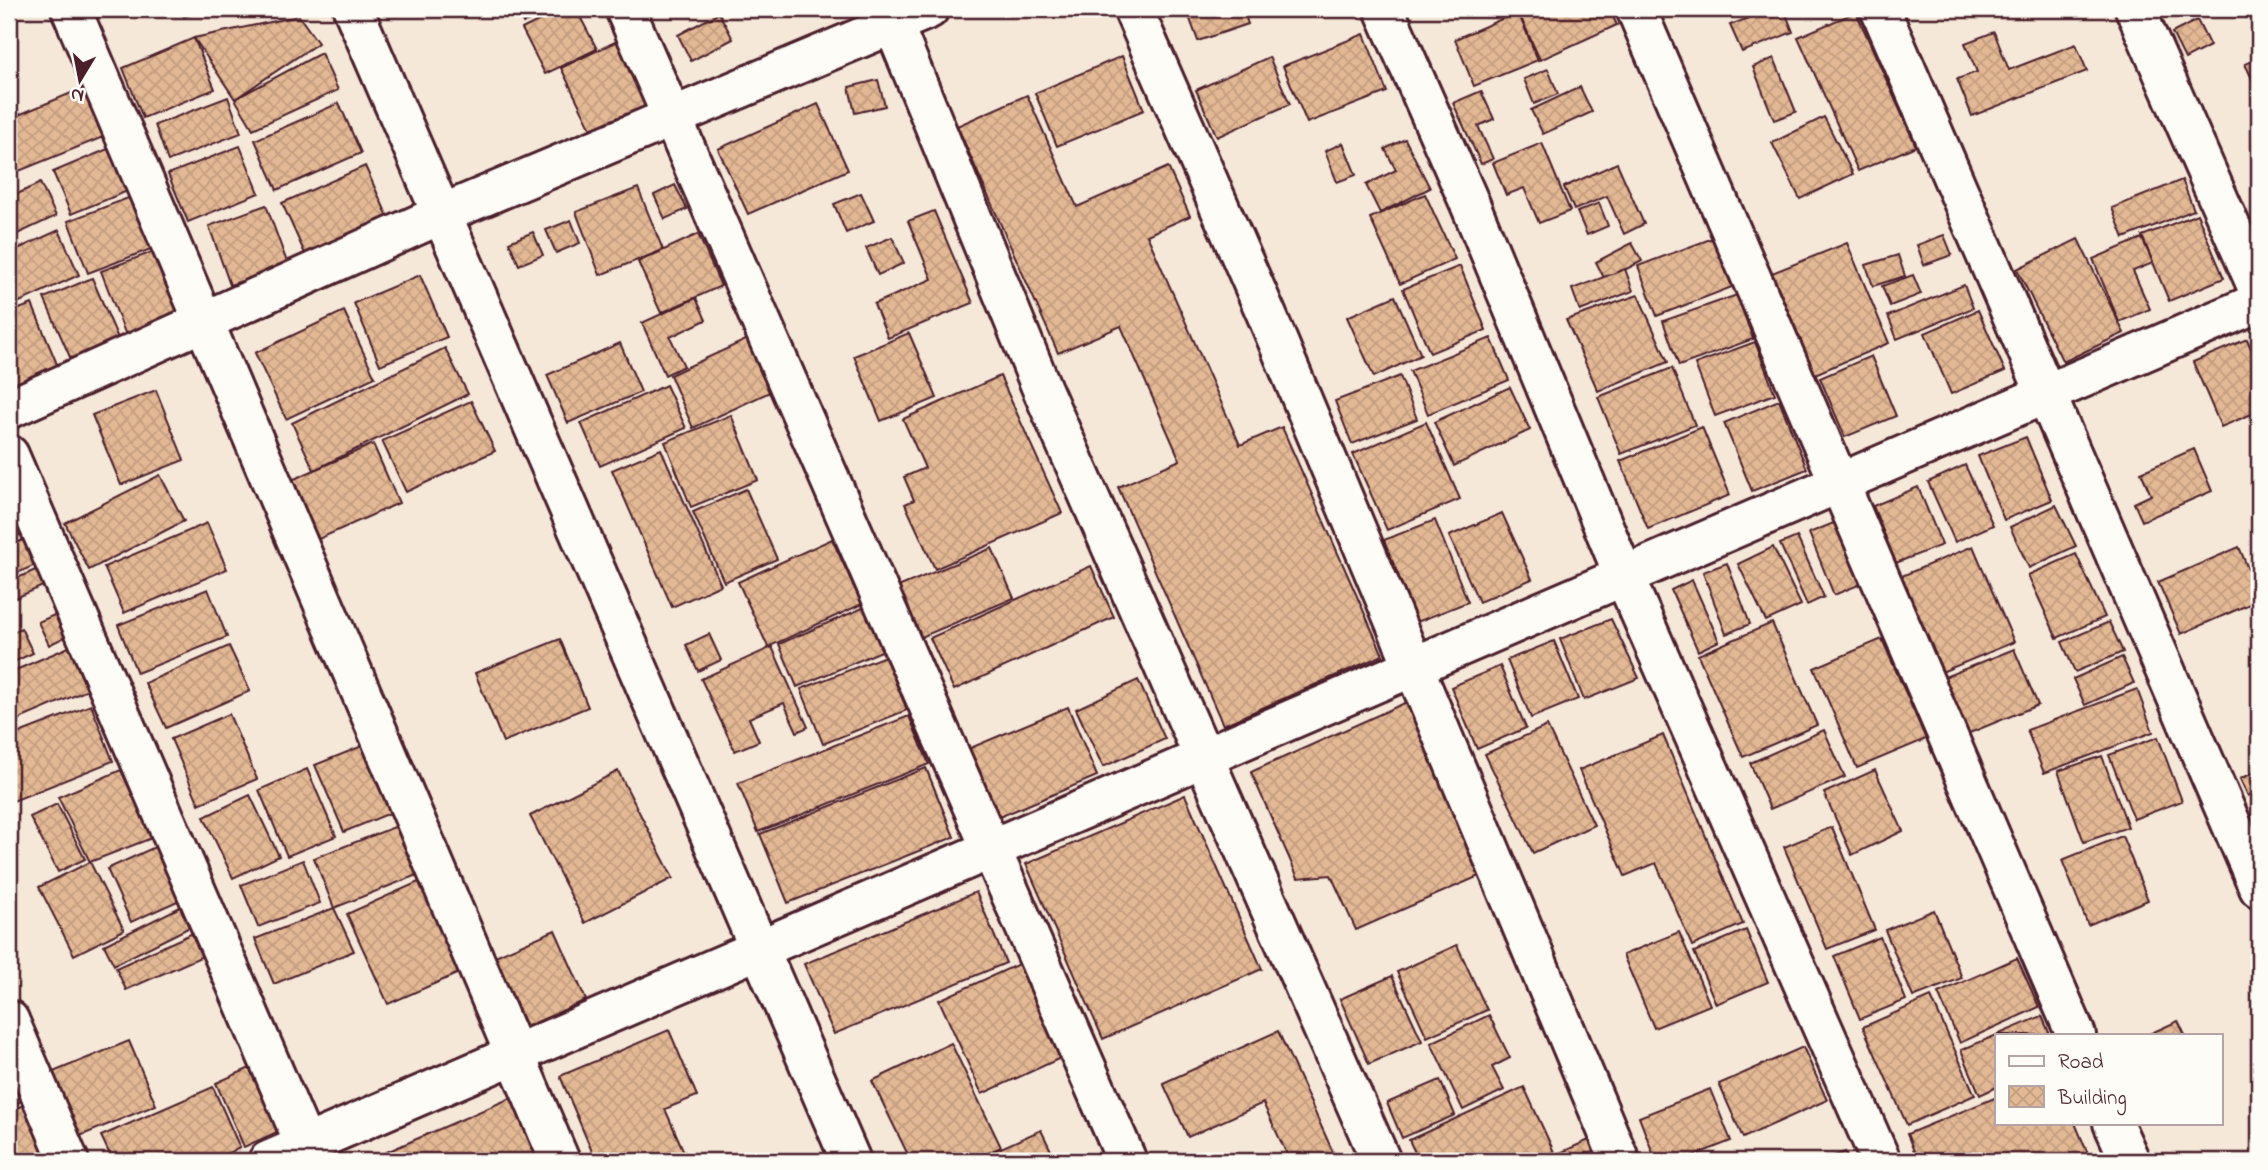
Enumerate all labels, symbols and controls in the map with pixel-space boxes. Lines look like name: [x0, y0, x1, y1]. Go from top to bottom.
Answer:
north arrow: [46, 46, 116, 116]
text: N: [69, 80, 86, 109]
legend: [1995, 1034, 2222, 1124]
text: Road: [2058, 1048, 2104, 1078]
text: Building: [2057, 1084, 2127, 1116]

